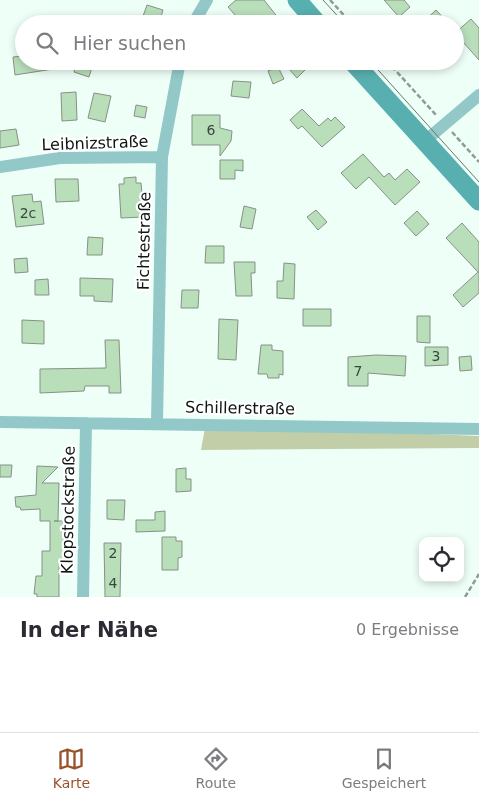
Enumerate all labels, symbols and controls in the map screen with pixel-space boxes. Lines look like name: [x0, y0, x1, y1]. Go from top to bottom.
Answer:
search box: [15, 15, 464, 70]
icon: search: [33, 29, 61, 57]
text: Hier suchen: [73, 32, 186, 54]
house number: 6: [207, 122, 216, 138]
street label: Leibnizstraße: [41, 132, 149, 154]
street label: Fichtestraße: [134, 192, 154, 290]
house number: 2c: [20, 205, 36, 221]
house number: 3: [432, 348, 440, 364]
house number: 7: [354, 363, 362, 379]
street label: Schillerstraße: [185, 398, 295, 418]
street label: Klopstockstraße: [57, 446, 79, 574]
map controls: [419, 537, 464, 582]
button: locate: [419, 537, 464, 582]
house number: 2: [109, 545, 117, 561]
house number: 4: [109, 575, 118, 591]
text: In der Nähe: [20, 618, 158, 642]
text: 0 Ergebnisse: [356, 620, 459, 639]
tab: Karte: [53, 745, 90, 791]
tab: Route: [196, 745, 236, 791]
tab: Gespeichert: [342, 745, 426, 791]

